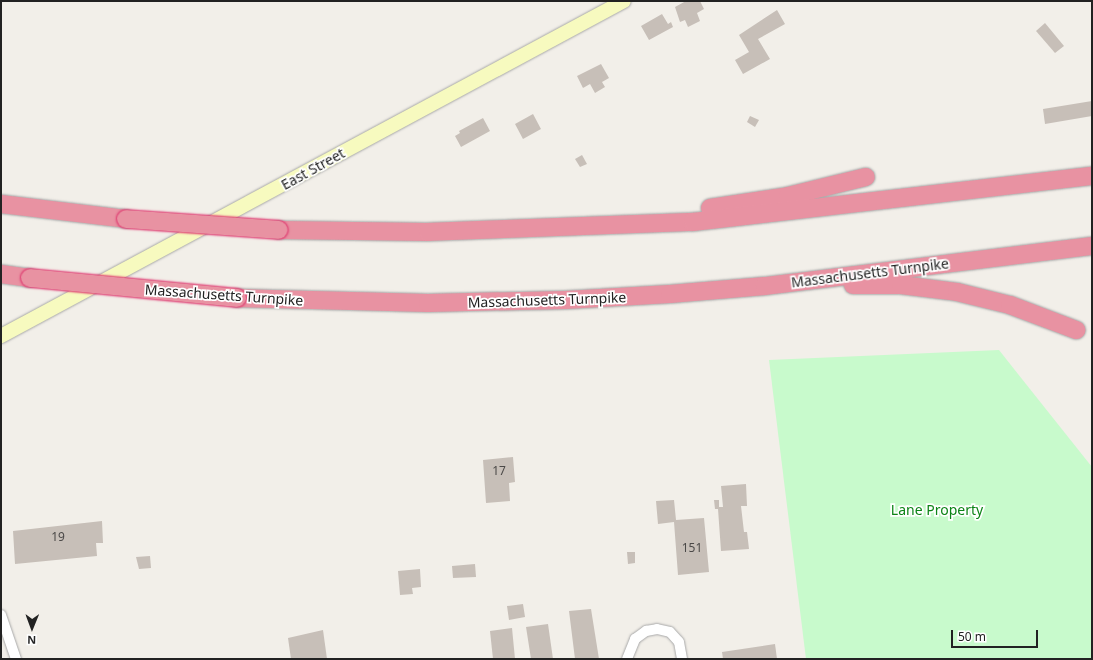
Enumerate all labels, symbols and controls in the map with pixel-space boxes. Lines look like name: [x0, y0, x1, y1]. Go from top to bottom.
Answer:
street label: East Street: [278, 145, 348, 193]
street label: Massachusetts Turnpike: [790, 255, 950, 291]
street label: Massachusetts Turnpike: [144, 281, 304, 309]
street label: Massachusetts Turnpike: [467, 289, 627, 311]
house number: 17: [492, 464, 506, 478]
park label: Lane Property: [891, 502, 983, 518]
house number: 19: [51, 530, 65, 544]
house number: 151: [682, 541, 702, 555]
north arrow: [12, 608, 52, 648]
scale bar: [953, 622, 1040, 648]
text: 50 m: [958, 628, 986, 645]
text: N: [27, 633, 36, 648]

